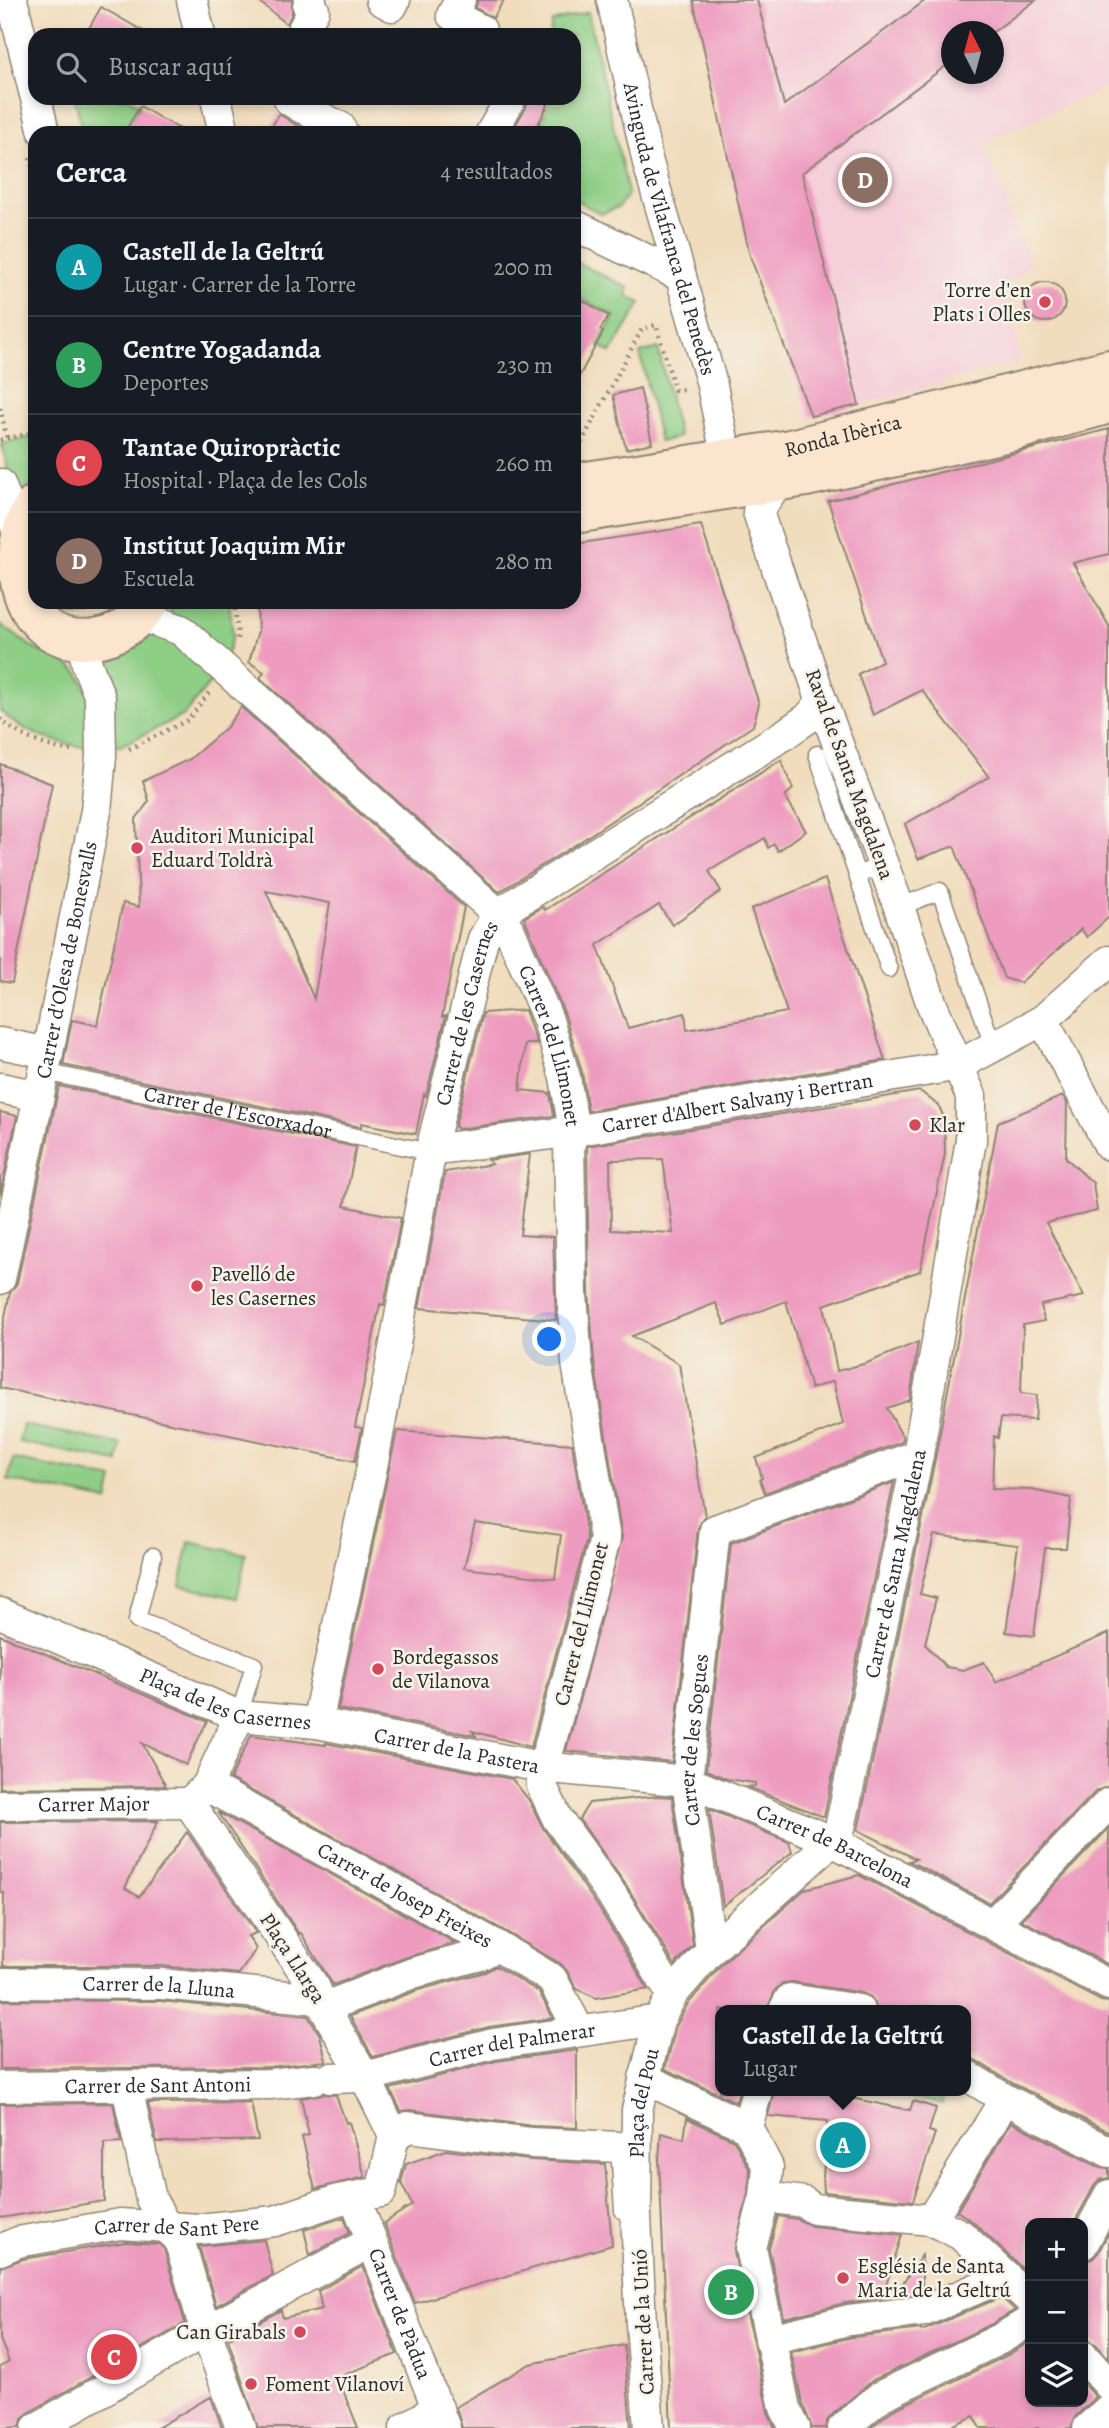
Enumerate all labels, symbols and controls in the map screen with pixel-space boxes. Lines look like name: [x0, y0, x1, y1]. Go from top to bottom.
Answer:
north arrow: [941, 21, 1004, 84]
search box: [28, 28, 581, 105]
icon: search: [52, 48, 90, 86]
text: Buscar aquí: [108, 49, 233, 84]
street label: Avinguda de Vilafranca del Penedès: [616, 79, 723, 379]
text: Cerca: [56, 152, 127, 192]
pin: D: [842, 154, 888, 206]
text: 4 resultados: [440, 156, 553, 187]
text: Castell de la Geltrú: [123, 234, 324, 269]
text: A: [72, 252, 86, 283]
text: 200 m: [494, 252, 553, 283]
text: Lugar · Carrer de la Torre: [123, 269, 356, 300]
place label: Torre d'en Plats i Olles: [932, 276, 1031, 328]
marker: Torre d'en Plats i Olles: [1037, 294, 1053, 310]
text: Centre Yogadanda: [123, 332, 321, 367]
text: B: [72, 350, 86, 381]
text: 230 m: [497, 350, 553, 381]
text: Deportes: [123, 367, 209, 398]
street label: Ronda Ibèrica: [781, 408, 904, 464]
text: Tantae Quiropràctic: [123, 430, 340, 465]
text: C: [72, 448, 86, 479]
text: 260 m: [495, 448, 553, 479]
text: Hospital · Plaça de les Cols: [123, 465, 368, 496]
text: Institut Joaquim Mir: [123, 528, 345, 563]
text: D: [71, 546, 87, 577]
text: 280 m: [495, 546, 553, 577]
text: Escuela: [123, 563, 195, 594]
street label: Raval de Santa Magdalena: [799, 665, 901, 883]
place label: Auditori Municipal Eduard Toldrà: [150, 822, 314, 874]
street label: Carrer d'Olesa de Bonesvalls: [29, 839, 104, 1081]
marker: Auditori Municipal Eduard Toldrà: [129, 840, 145, 856]
street label: Carrer de les Casernes: [428, 915, 505, 1108]
street label: Carrer del Llimonet: [512, 961, 587, 1129]
street label: Carrer d'Albert Salvany i Bertran: [600, 1066, 875, 1140]
street label: Carrer de l'Escorxador: [141, 1079, 334, 1145]
place label: Klar: [929, 1111, 965, 1139]
marker: Klar: [907, 1117, 923, 1133]
place label: Pavelló de les Casernes: [211, 1260, 316, 1312]
marker: Pavelló de les Casernes: [189, 1278, 205, 1294]
your location: [532, 1322, 566, 1356]
street label: Carrer de Santa Magdalena: [858, 1447, 933, 1681]
street label: Carrer del Llimonet: [547, 1539, 615, 1709]
place label: Bordegassos de Vilanova: [392, 1643, 499, 1695]
street label: Carrer de les Sogues: [673, 1652, 715, 1828]
street label: Plaça de les Casernes: [135, 1661, 312, 1736]
marker: Bordegassos de Vilanova: [370, 1661, 386, 1677]
street label: Carrer de la Pastera: [372, 1721, 542, 1780]
street label: Carrer Major: [38, 1789, 150, 1819]
street label: Carrer de Barcelona: [752, 1797, 918, 1895]
street label: Carrer de Josep Freixes: [312, 1836, 497, 1955]
street label: Plaça Llarga: [253, 1907, 333, 2009]
street label: Carrer de la Lluna: [82, 1970, 237, 2005]
popup: [715, 2005, 971, 2096]
street label: Carrer del Palmerar: [426, 2015, 597, 2074]
text: Castell de la Geltrú: [742, 2018, 944, 2053]
street label: Plaça del Pou: [623, 2044, 666, 2158]
text: Lugar: [742, 2053, 797, 2084]
street label: Carrer de Sant Antoni: [64, 2070, 252, 2100]
pin: A: [820, 2119, 866, 2171]
street label: Carrer de Sant Pere: [92, 2209, 261, 2243]
map controls: [1025, 2218, 1088, 2407]
button: +: [1025, 2218, 1088, 2281]
street label: Carrer de Pàdua: [362, 2244, 439, 2383]
street label: Carrer de la Unió: [625, 2248, 661, 2396]
place label: Església de Santa Maria de la Geltrú: [857, 2252, 1011, 2304]
pin: B: [708, 2266, 754, 2318]
marker: Església de Santa Maria de la Geltrú: [835, 2270, 851, 2286]
button: −: [1025, 2281, 1088, 2344]
place label: Can Girabals: [176, 2318, 286, 2346]
marker: Can Girabals: [292, 2324, 308, 2340]
pin: C: [91, 2331, 137, 2383]
button: layers: [1025, 2344, 1088, 2407]
place label: Foment Vilanoví: [265, 2370, 405, 2398]
marker: Foment Vilanoví: [243, 2376, 259, 2392]

